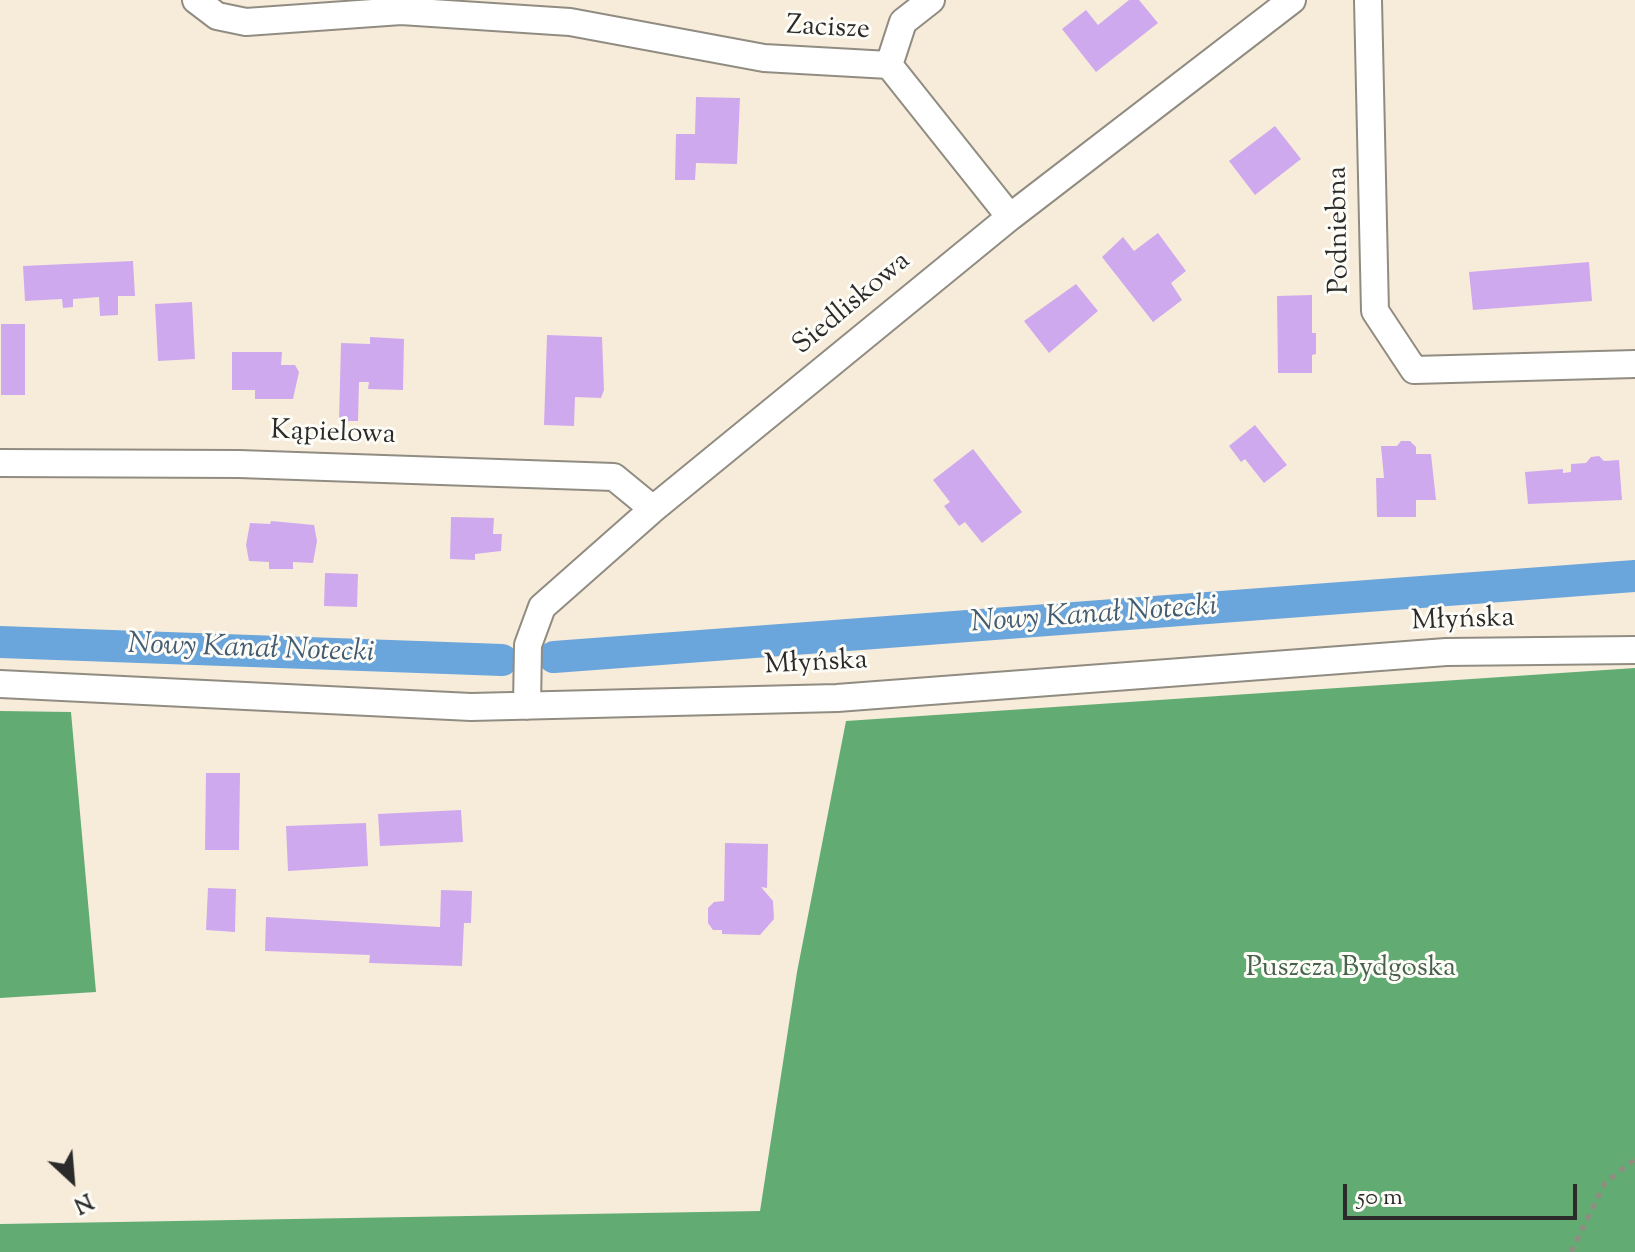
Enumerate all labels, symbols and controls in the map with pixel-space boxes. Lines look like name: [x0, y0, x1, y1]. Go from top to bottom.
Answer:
street label: Zacisze: [785, 11, 871, 49]
street label: Podniebna: [1323, 166, 1359, 294]
street label: Siedliskowa: [787, 246, 919, 364]
street label: Kąpielowa: [270, 416, 396, 454]
water label: Nowy Kanał Notecki: [970, 590, 1218, 644]
street label: Młyńska: [1411, 603, 1515, 641]
water label: Nowy Kanał Notecki: [127, 629, 375, 673]
street label: Młyńska: [764, 646, 868, 684]
park label: Puszcza Bydgoska: [1246, 953, 1456, 987]
north arrow: [32, 1140, 112, 1220]
scale bar: [1347, 1168, 1581, 1218]
text: 50 m: [1357, 1181, 1403, 1215]
text: N: [68, 1183, 97, 1220]

